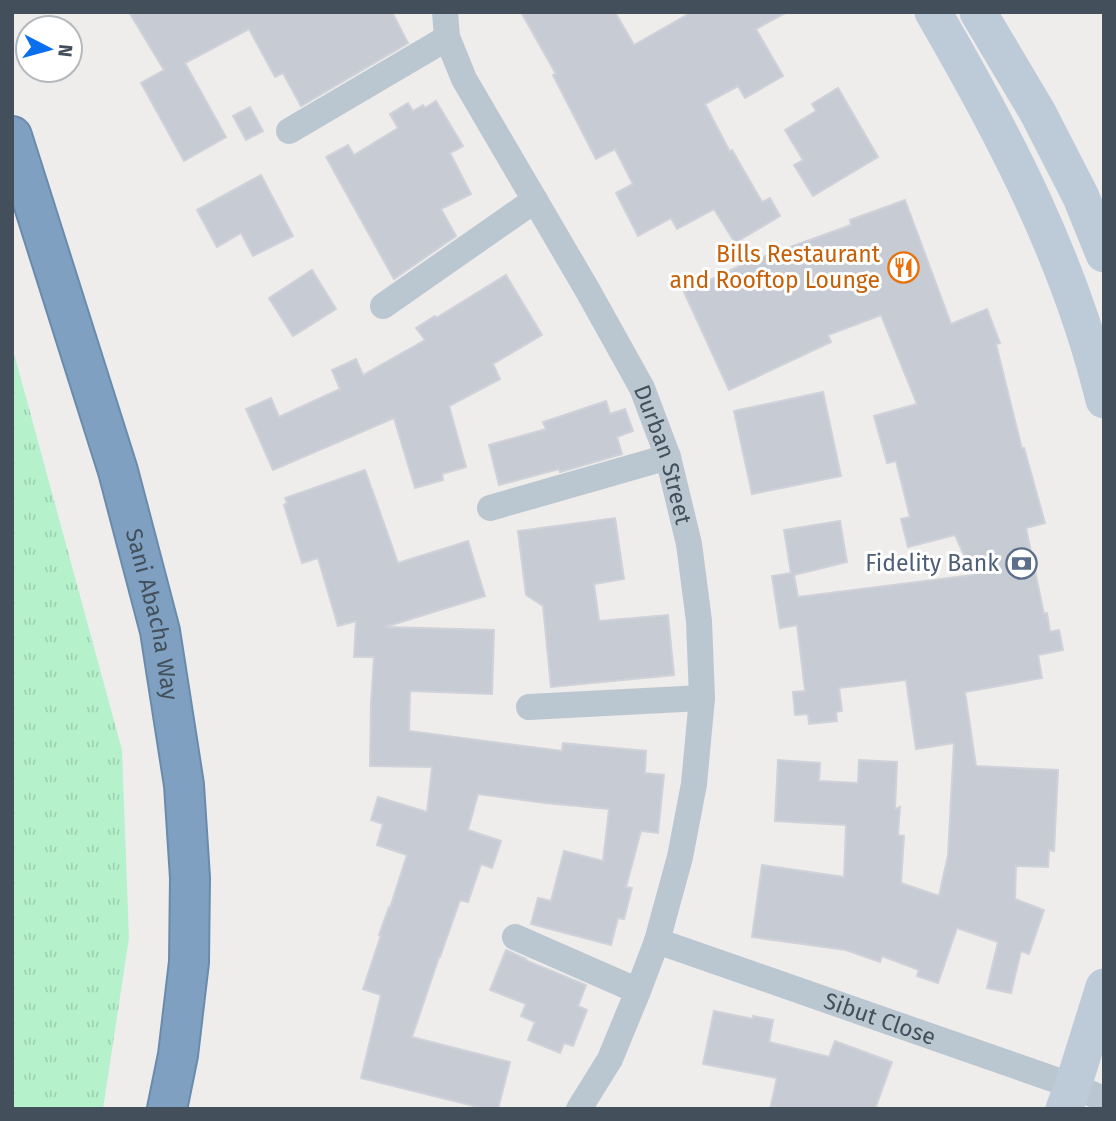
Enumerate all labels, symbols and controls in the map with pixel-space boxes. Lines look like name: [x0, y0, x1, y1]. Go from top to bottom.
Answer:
north arrow: [14, 14, 84, 84]
text: N: [53, 43, 78, 58]
place label: Bills Restaurant and Rooftop Lounge: [670, 240, 881, 294]
restaurant icon: Bills Restaurant and Rooftop Lounge: [886, 250, 920, 284]
street label: Durban Street: [628, 381, 698, 528]
street label: Sani Abacha Way: [120, 525, 185, 703]
bank icon: Fidelity Bank: [1005, 546, 1039, 580]
place label: Fidelity Bank: [865, 549, 999, 577]
street label: Sibut Close: [820, 986, 939, 1051]

